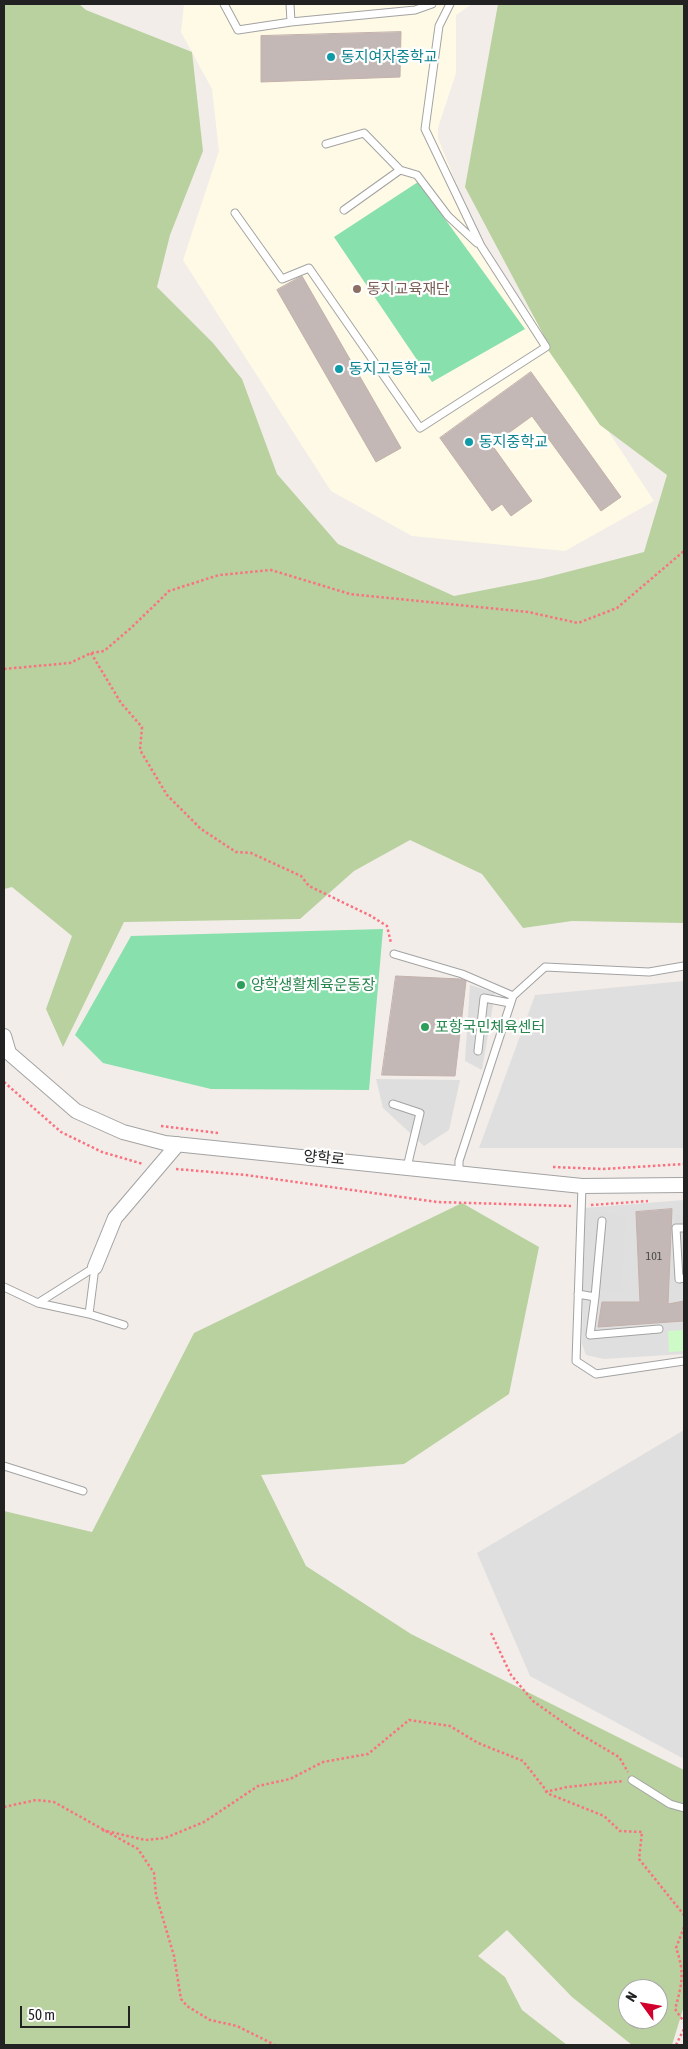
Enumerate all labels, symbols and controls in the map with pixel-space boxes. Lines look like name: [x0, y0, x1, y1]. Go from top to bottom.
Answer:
place label: 동지여자중학교: [341, 48, 438, 66]
marker: 동지여자중학교: [325, 51, 337, 63]
place label: 동지교육재단: [367, 280, 450, 298]
marker: 동지교육재단: [351, 283, 363, 295]
place label: 동지고등학교: [349, 360, 432, 378]
marker: 동지고등학교: [333, 363, 345, 375]
place label: 동지중학교: [479, 433, 548, 451]
marker: 동지중학교: [463, 436, 475, 448]
place label: 양학생활체육운동장: [251, 976, 375, 994]
marker: 양학생활체육운동장: [235, 979, 247, 991]
place label: 포항국민체육센터: [435, 1018, 545, 1036]
marker: 포항국민체육센터: [419, 1021, 431, 1033]
street label: 양학로: [303, 1147, 345, 1169]
house number: 101: [646, 1249, 662, 1263]
north arrow: [618, 1979, 668, 2029]
text: N: [622, 1989, 640, 2004]
scale bar: [22, 1996, 132, 2028]
text: 50 m: [28, 2006, 55, 2023]

